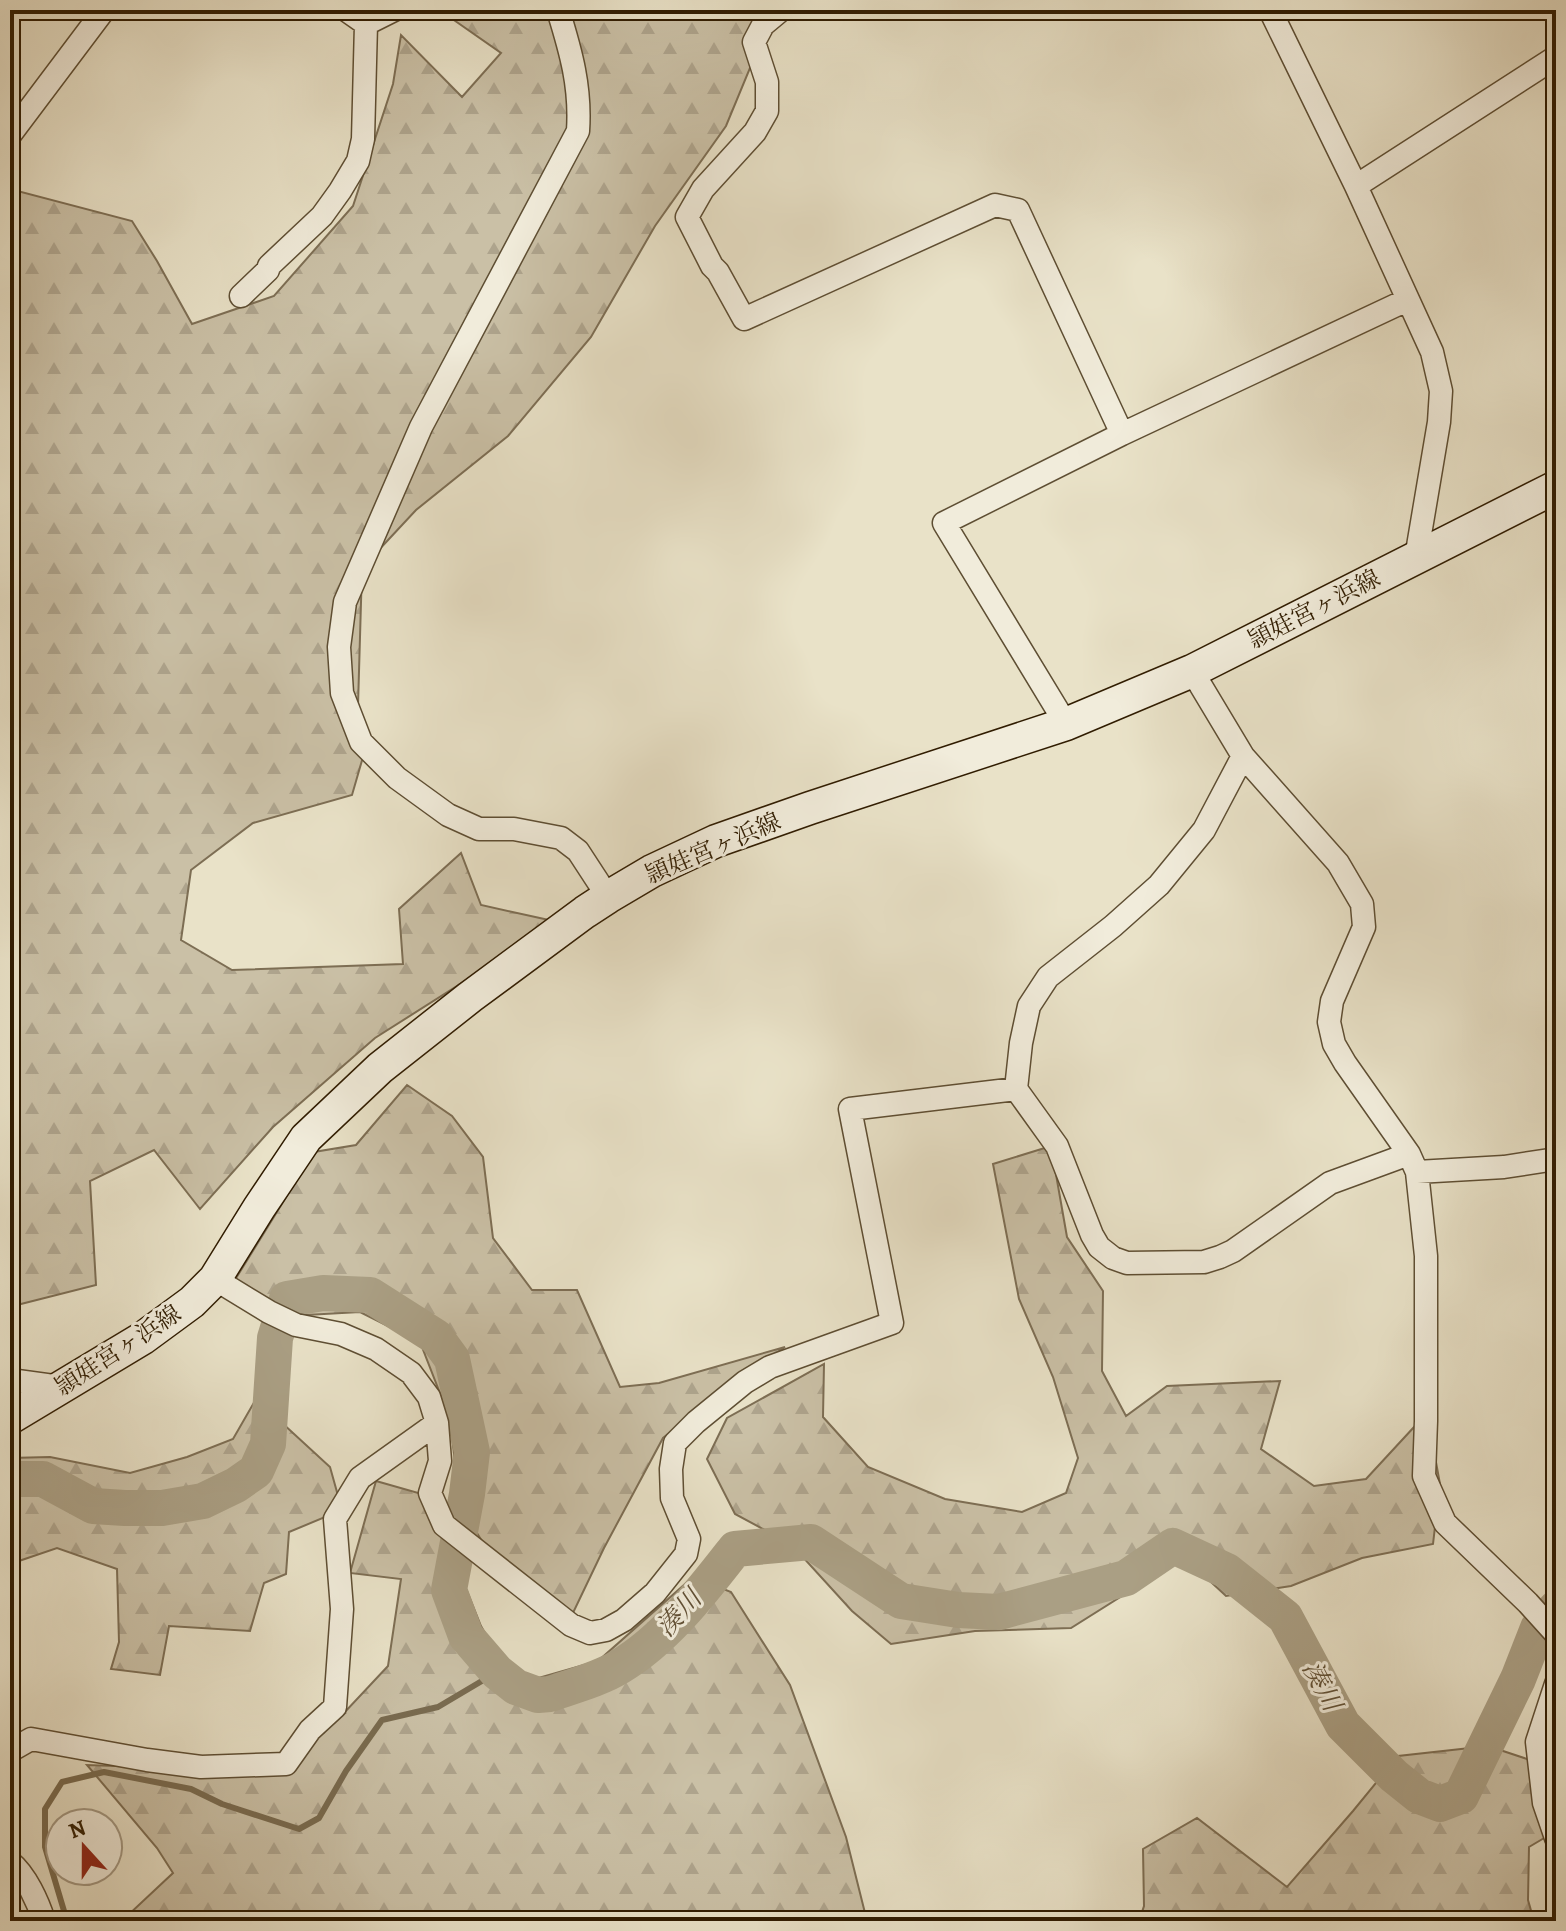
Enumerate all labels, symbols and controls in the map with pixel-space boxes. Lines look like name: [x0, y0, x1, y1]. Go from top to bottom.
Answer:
street label: 頴娃宮ヶ浜線: [1243, 562, 1385, 656]
street label: 頴娃宮ヶ浜線: [640, 805, 786, 891]
street label: 頴娃宮ヶ浜線: [49, 1297, 187, 1403]
water label: 湊川: [649, 1580, 711, 1644]
water label: 湊川: [1294, 1655, 1351, 1720]
north arrow: [44, 1807, 124, 1887]
text: N: [64, 1812, 90, 1846]

